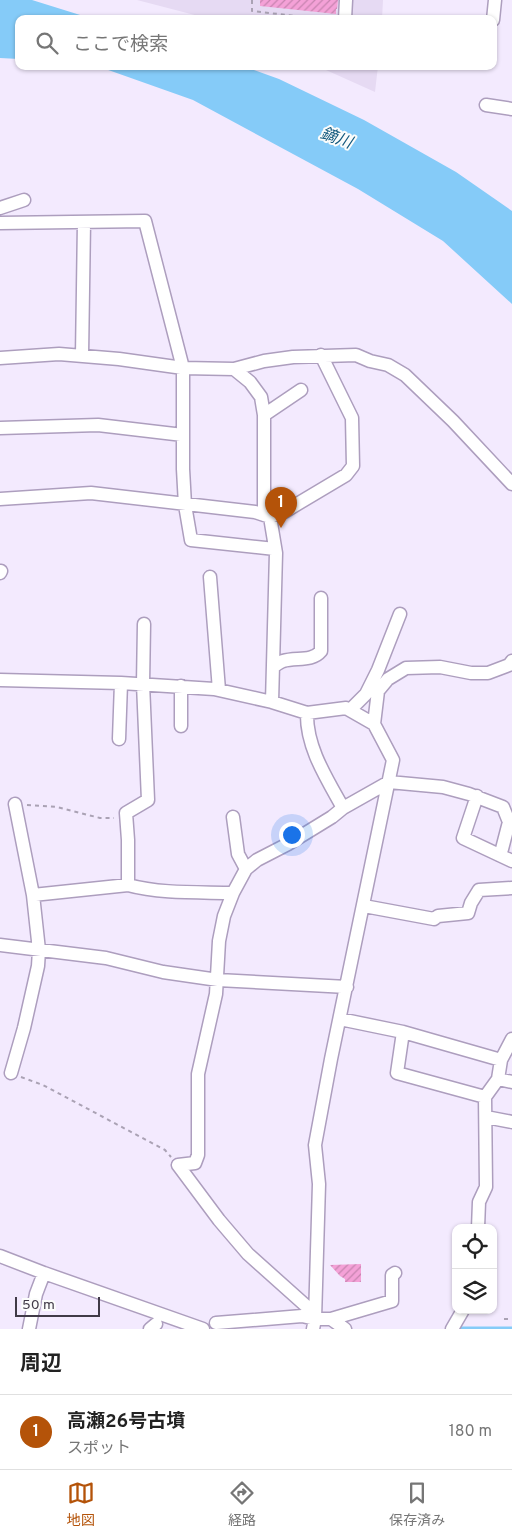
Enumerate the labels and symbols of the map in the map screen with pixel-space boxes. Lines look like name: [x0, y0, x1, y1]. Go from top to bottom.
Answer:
water label: 鏑川: [318, 124, 356, 155]
pin: 1: [265, 487, 297, 528]
your location: [279, 822, 305, 848]
scale bar: [15, 1294, 100, 1317]

